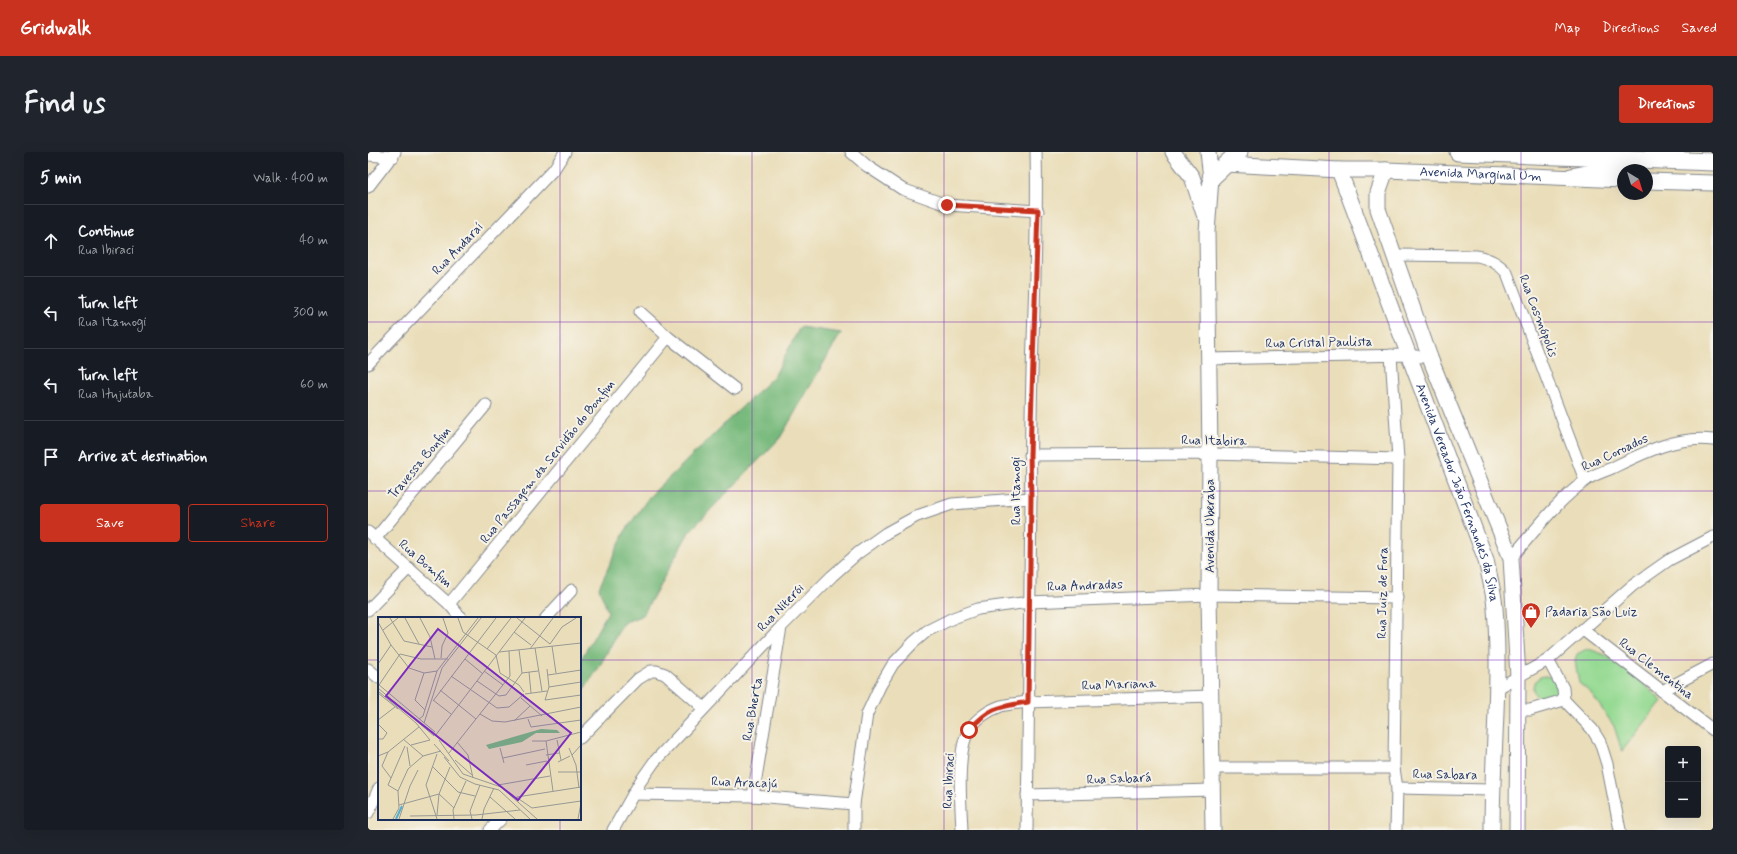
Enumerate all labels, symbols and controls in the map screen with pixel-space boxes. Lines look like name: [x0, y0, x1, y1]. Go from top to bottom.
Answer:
text: Gridwalk: [20, 16, 91, 41]
text: Map: [1554, 19, 1580, 37]
text: Directions: [1602, 19, 1660, 37]
text: Saved: [1682, 19, 1717, 37]
button: Directions: [1619, 85, 1713, 123]
text: Find us: [24, 86, 105, 123]
street label: Avenida Marginal Um: [1419, 163, 1542, 185]
north arrow: [1617, 164, 1653, 200]
text: 5 min: [40, 167, 82, 189]
text: Walk · 400 m: [253, 170, 328, 187]
route end: [938, 196, 956, 214]
street label: Rua Andaraí: [429, 219, 487, 279]
text: Continue: [78, 222, 134, 242]
icon: ahead: [40, 230, 62, 252]
text: 40 m: [299, 232, 328, 249]
text: Rua Ibiraci: [78, 242, 134, 259]
street label: Rua Cosmópolis: [1514, 272, 1562, 360]
text: Turn left: [78, 294, 138, 314]
icon: left: [40, 302, 62, 324]
text: 300 m: [293, 304, 328, 321]
text: Rua Itamogi: [78, 314, 146, 331]
street label: Rua Cristal Paulista: [1265, 334, 1373, 352]
text: Turn left: [78, 366, 138, 386]
icon: left: [40, 374, 62, 396]
text: 60 m: [300, 376, 328, 393]
street label: Rua Passagem da Servidão do Bonfim: [477, 377, 619, 547]
street label: Avenida Vereador João Fernandes da Silva: [1412, 381, 1503, 603]
text: Rua Itujutaba: [78, 386, 153, 403]
street label: Travessa Bonfim: [385, 423, 455, 503]
street label: Rua Coroados: [1579, 430, 1651, 476]
street label: Rua Itabira: [1181, 432, 1247, 450]
icon: arrive: [40, 446, 62, 468]
text: Arrive at destination: [78, 447, 207, 467]
street label: Rua Itamogi: [1008, 457, 1026, 525]
street label: Avenida Uberaba: [1202, 479, 1219, 573]
button: Save: [40, 504, 180, 542]
button: Share: [188, 504, 328, 542]
street label: Rua Bomfim: [395, 536, 455, 592]
street label: Rua Juiz de Fora: [1374, 547, 1392, 639]
street label: Rua Andradas: [1047, 576, 1123, 596]
street label: Rua Niterói: [754, 580, 808, 636]
shop icon: Padaria São Luiz: [1520, 601, 1542, 629]
place label: Padaria São Luiz: [1545, 604, 1638, 621]
inset map: [378, 617, 581, 820]
street label: Rua Clementina: [1615, 634, 1697, 704]
street label: Rua Bherta: [739, 675, 767, 742]
street label: Rua Mariana: [1081, 675, 1157, 695]
route start: [960, 721, 978, 739]
map controls: [1665, 746, 1701, 818]
button: +: [1665, 746, 1701, 782]
street label: Rua Ibiraci: [940, 753, 958, 809]
street label: Rua Sabara: [1413, 766, 1477, 784]
street label: Rua Sabará: [1086, 769, 1152, 789]
street label: Rua Aracajú: [711, 773, 777, 793]
button: −: [1665, 782, 1701, 818]

